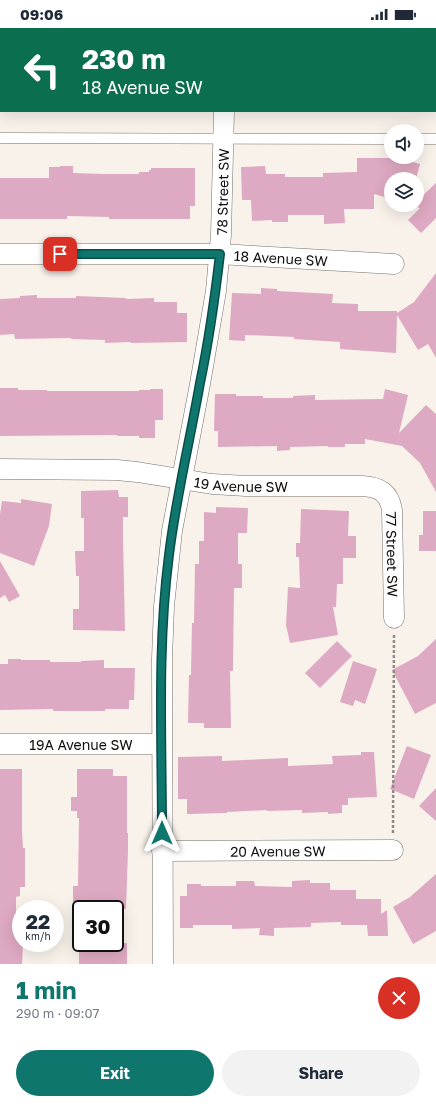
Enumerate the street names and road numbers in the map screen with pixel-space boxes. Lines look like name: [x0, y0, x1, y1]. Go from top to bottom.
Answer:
street label: 78 Street SW: [213, 148, 232, 235]
street label: 18 Avenue SW: [233, 246, 329, 269]
street label: 19 Avenue SW: [193, 473, 288, 495]
street label: 77 Street SW: [384, 511, 402, 598]
street label: 19A Avenue SW: [29, 736, 133, 753]
street label: 20 Avenue SW: [230, 842, 326, 859]

